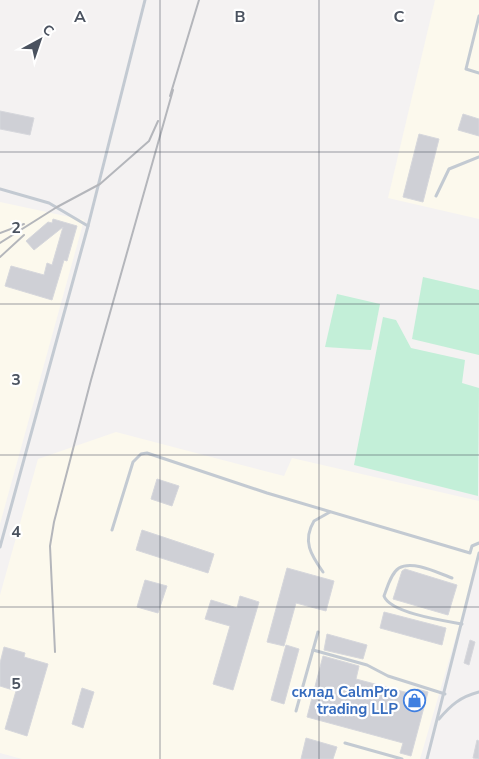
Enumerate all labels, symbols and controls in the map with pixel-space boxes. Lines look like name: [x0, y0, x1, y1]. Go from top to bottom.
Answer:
text: A: [74, 6, 86, 28]
text: B: [234, 6, 246, 28]
text: C: [394, 6, 405, 28]
north arrow: [15, 15, 65, 65]
text: С: [38, 20, 58, 41]
text: 2: [11, 217, 21, 239]
text: 3: [11, 369, 21, 391]
text: 4: [11, 521, 21, 543]
text: 5: [11, 673, 21, 695]
place label: склад CalmPro trading LLP: [292, 682, 398, 719]
shop icon: склад CalmPro trading LLP: [402, 689, 426, 713]

